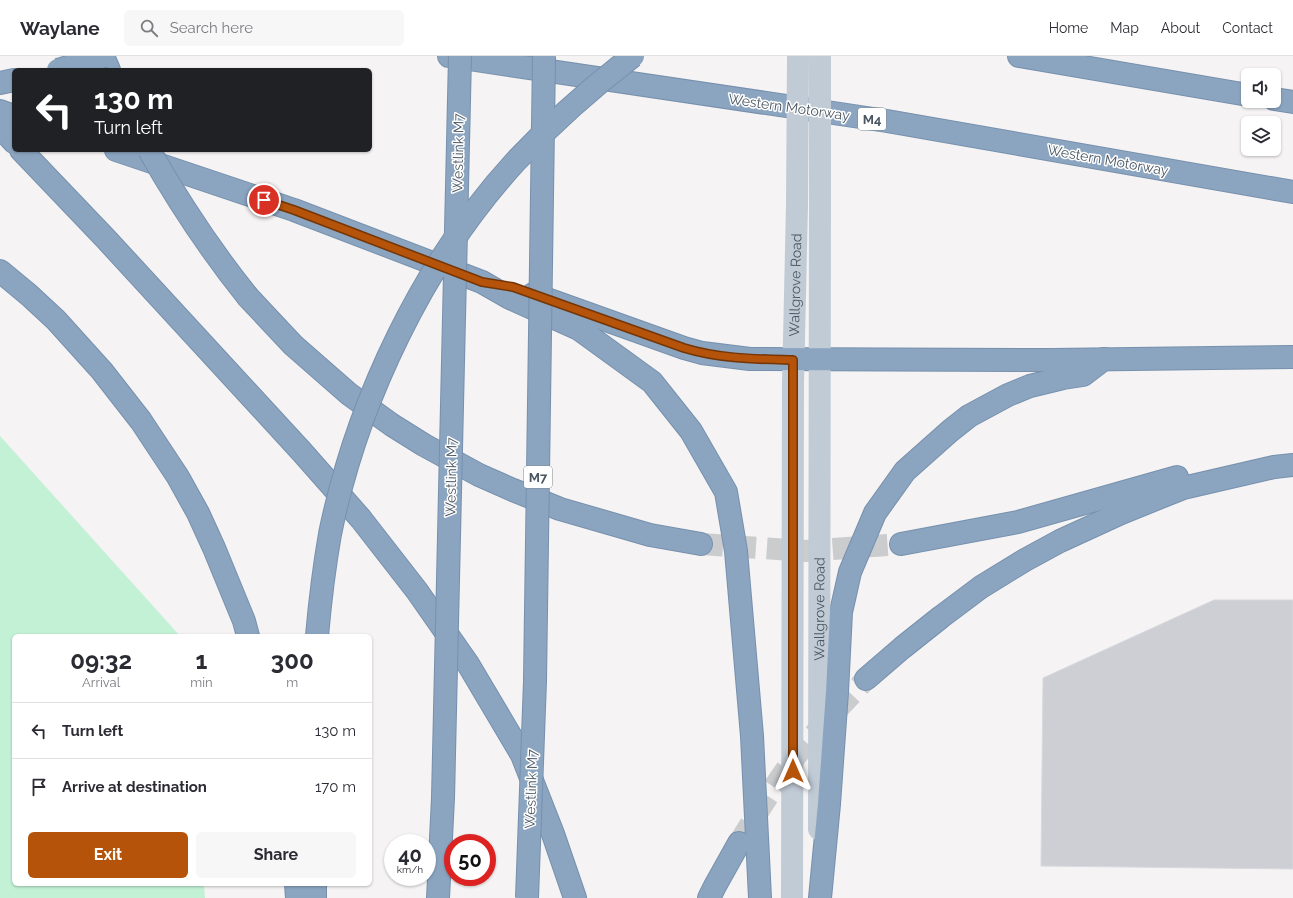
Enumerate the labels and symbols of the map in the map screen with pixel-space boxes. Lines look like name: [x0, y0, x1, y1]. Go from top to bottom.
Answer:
street label: Western Motorway: [727, 91, 851, 124]
road number: M4: [858, 108, 886, 130]
street label: Westlink M7: [449, 113, 467, 193]
street label: Western Motorway: [1046, 141, 1170, 179]
pin: [247, 183, 281, 217]
street label: Wallgrove Road: [786, 233, 804, 337]
street label: Westlink M7: [442, 437, 460, 517]
road number: M7: [524, 466, 552, 488]
street label: Wallgrove Road: [811, 557, 827, 661]
street label: Westlink M7: [522, 749, 540, 829]
position arrow: [772, 750, 814, 792]
speed limit sign: 50: [444, 834, 496, 886]

